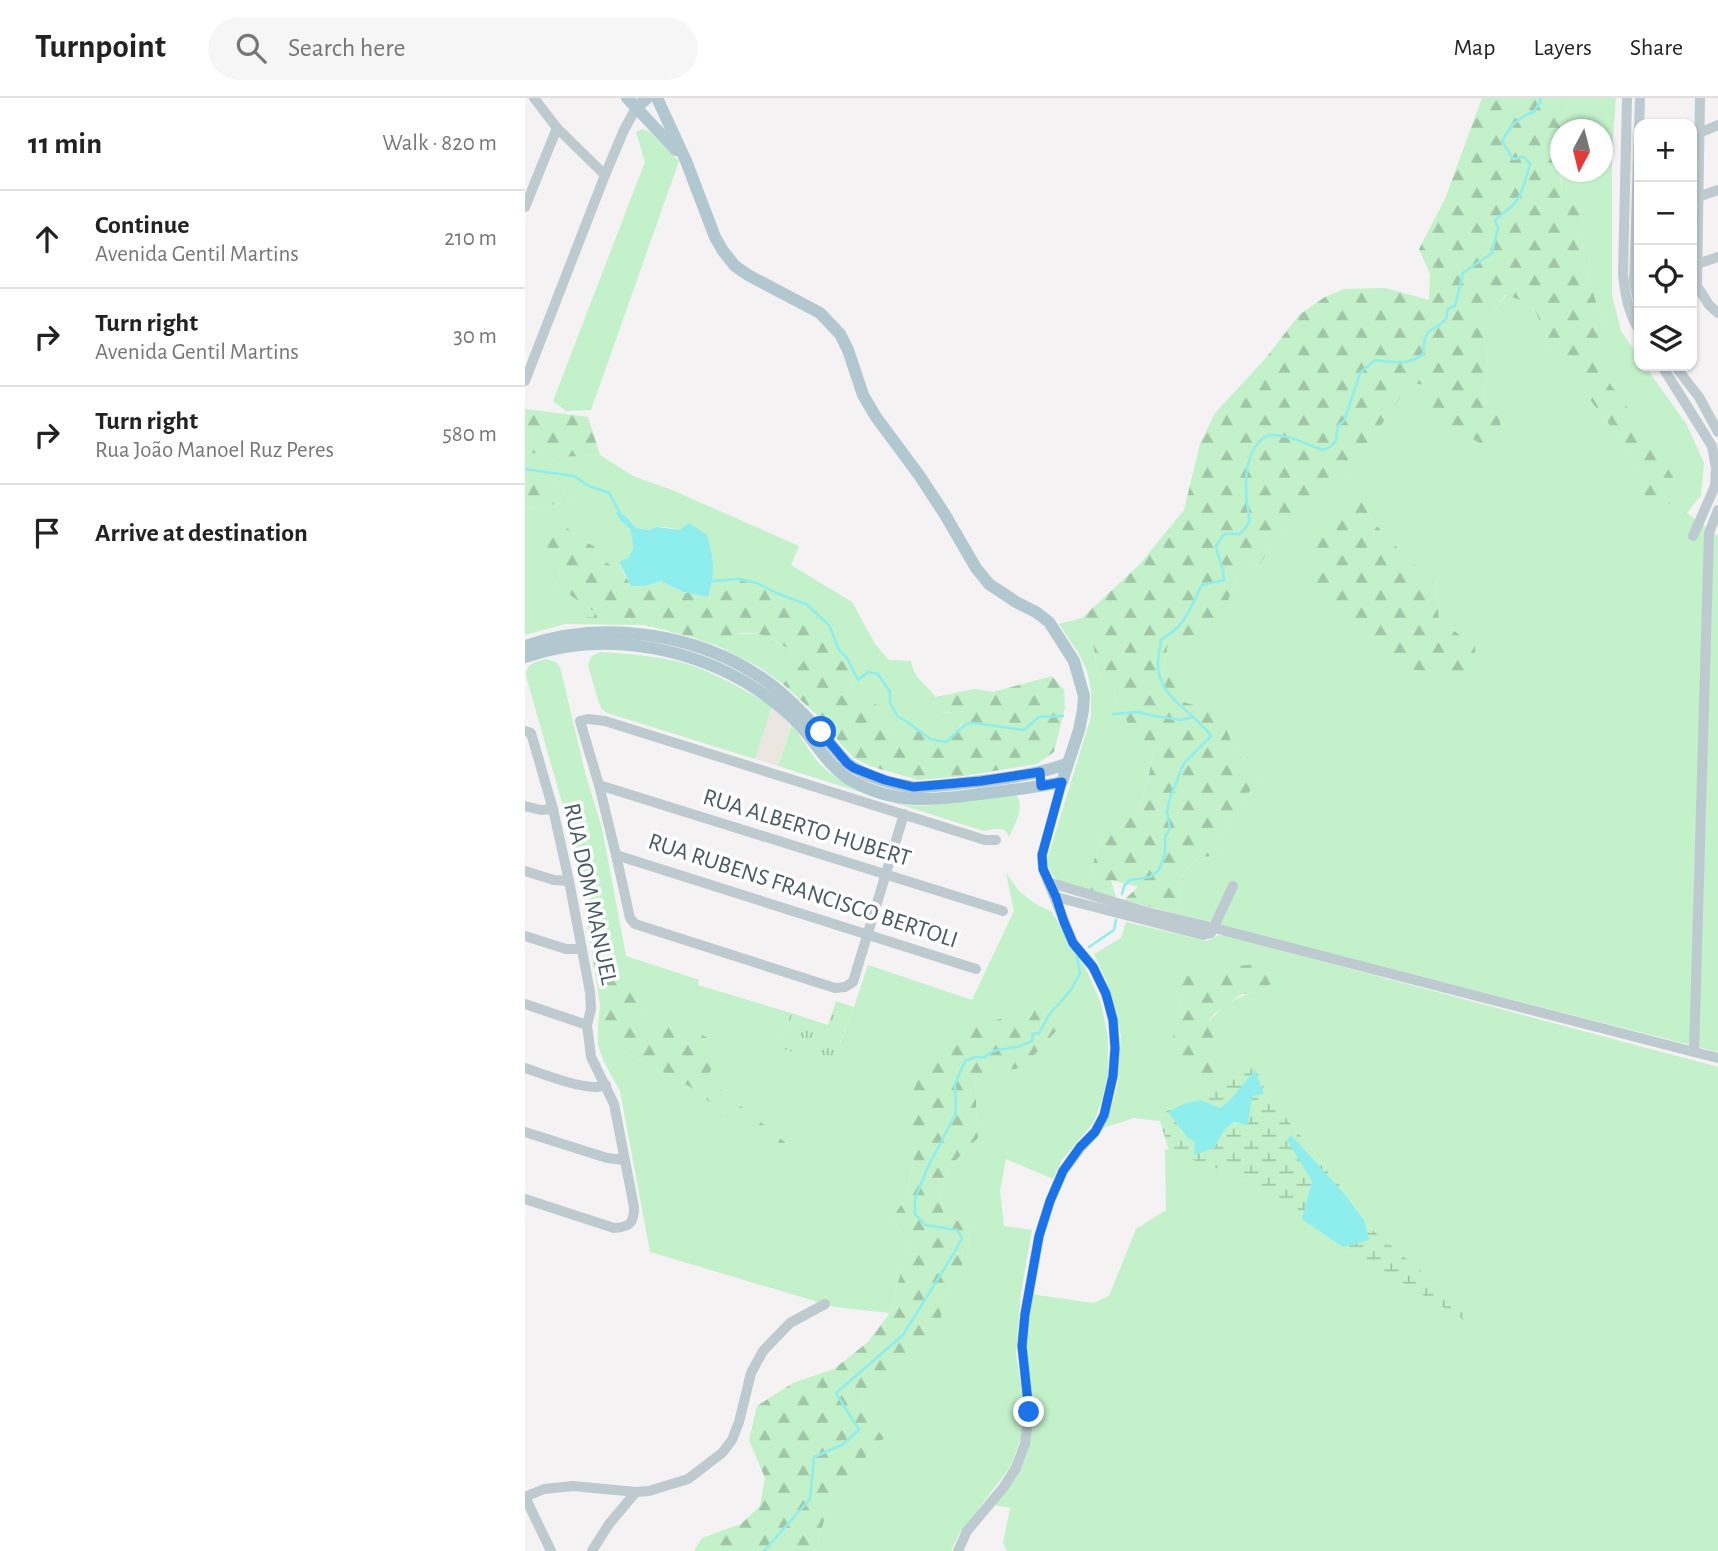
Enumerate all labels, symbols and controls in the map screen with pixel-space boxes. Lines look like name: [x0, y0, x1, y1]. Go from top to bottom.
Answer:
search box: [208, 17, 698, 80]
icon: search: [232, 29, 270, 67]
text: Turnpoint: [35, 31, 166, 64]
text: Search here: [288, 35, 406, 61]
text: Map: [1453, 36, 1495, 60]
text: Layers: [1533, 36, 1592, 60]
text: Share: [1630, 36, 1683, 60]
north arrow: [1550, 119, 1613, 182]
map controls: [1634, 119, 1697, 371]
button: +: [1634, 119, 1697, 182]
text: 11 min: [28, 129, 102, 159]
text: Walk · 820 m: [382, 132, 497, 155]
button: −: [1634, 182, 1697, 245]
text: Continue: [95, 212, 190, 238]
icon: ahead: [28, 220, 66, 258]
text: 210 m: [444, 227, 497, 250]
text: Avenida Gentil Martins: [95, 243, 299, 266]
button: locate: [1634, 245, 1697, 308]
button: layers: [1634, 308, 1697, 371]
text: Turn right: [95, 310, 198, 336]
icon: right: [28, 318, 66, 356]
text: 30 m: [453, 325, 497, 348]
text: Avenida Gentil Martins: [95, 341, 299, 364]
text: Turn right: [95, 408, 198, 434]
icon: right: [28, 416, 66, 454]
text: 580 m: [442, 423, 497, 446]
text: Rua João Manoel Ruz Peres: [95, 439, 334, 462]
icon: arrive: [28, 514, 66, 552]
text: Arrive at destination: [95, 520, 308, 546]
route start: [805, 716, 836, 747]
street label: RUA ALBERTO HUBERT: [700, 785, 914, 871]
street label: RUA DOM MANUEL: [559, 801, 621, 987]
street label: RUA RUBENS FRANCISCO BERTOLI: [645, 830, 961, 952]
route end: [1013, 1396, 1044, 1427]

